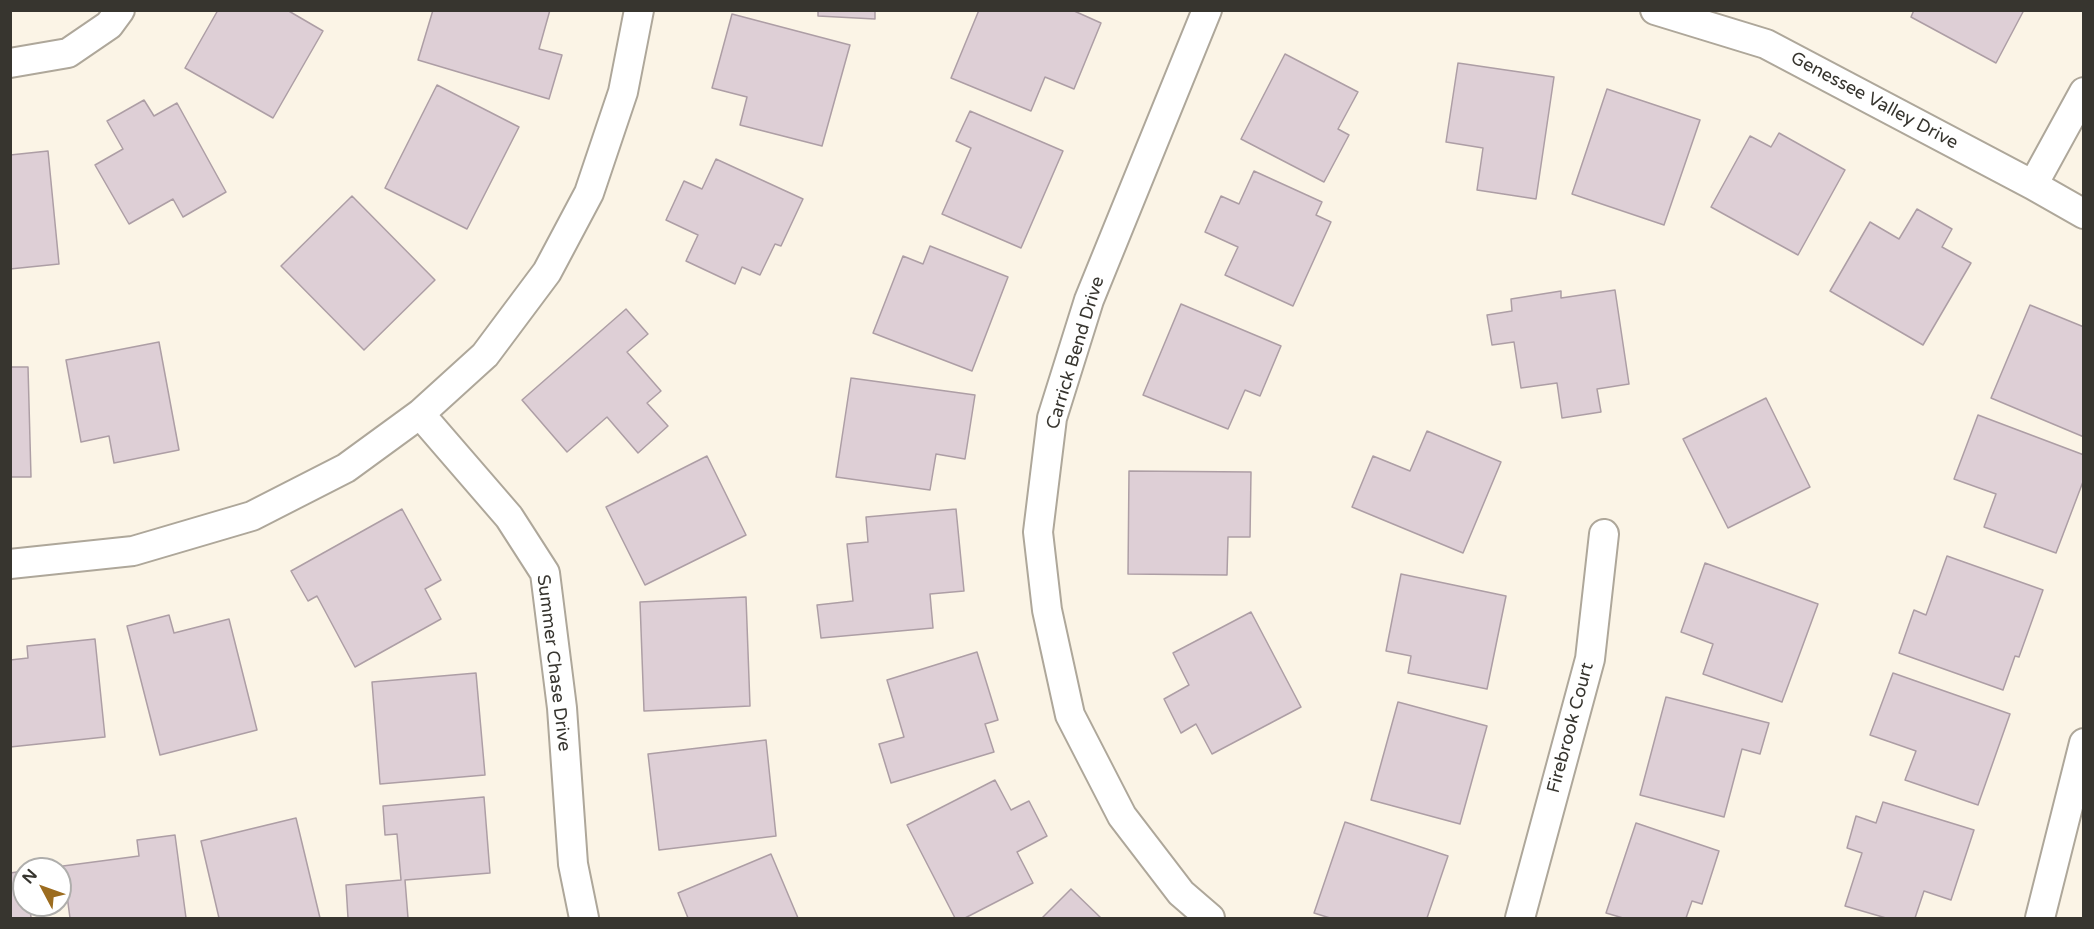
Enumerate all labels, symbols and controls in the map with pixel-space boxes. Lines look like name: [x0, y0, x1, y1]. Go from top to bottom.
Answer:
street label: Genessee Valley Drive: [1787, 48, 1961, 154]
street label: Carrick Bend Drive: [1042, 274, 1110, 432]
street label: Summer Chase Drive: [531, 573, 575, 753]
street label: Firebrook Court: [1543, 660, 1599, 796]
north arrow: [12, 857, 72, 917]
text: N: [18, 865, 42, 888]

